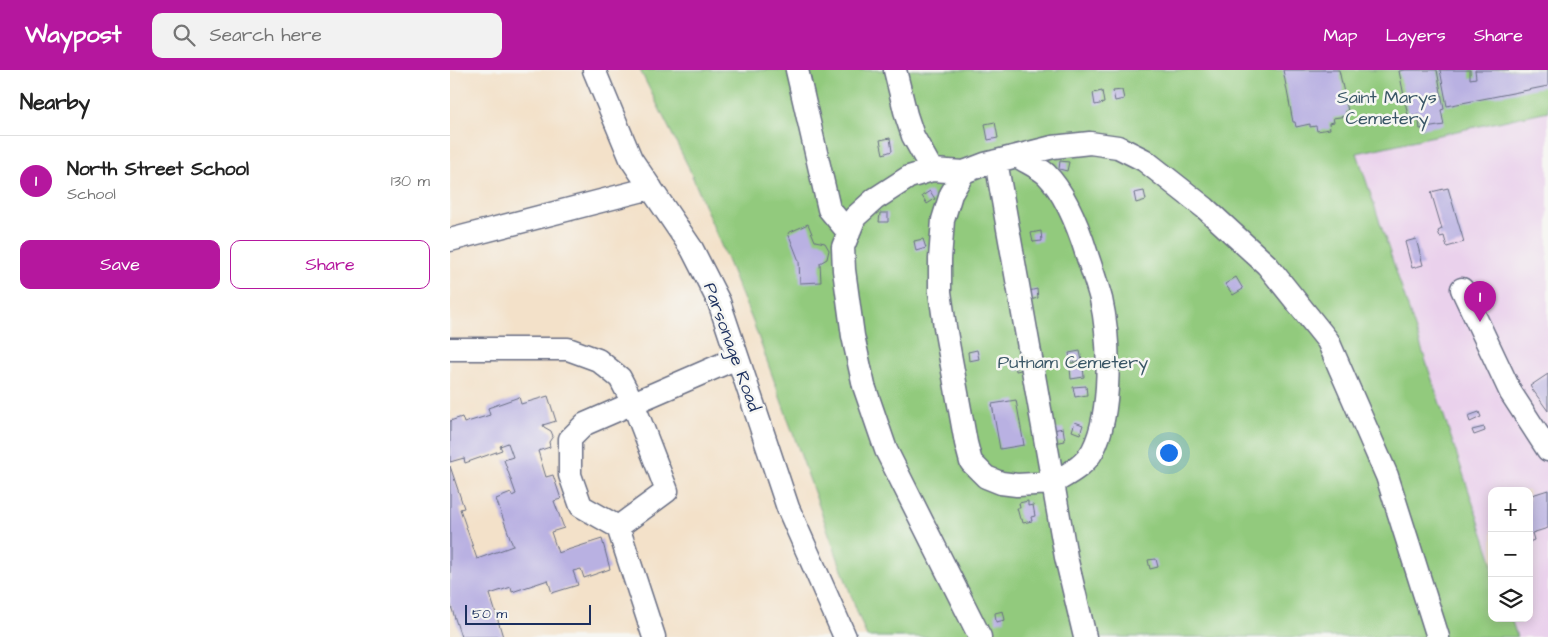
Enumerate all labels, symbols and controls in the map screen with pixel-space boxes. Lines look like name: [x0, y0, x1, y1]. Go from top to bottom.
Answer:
search box: [152, 13, 502, 58]
text: Waypost: [25, 18, 122, 52]
icon: search: [170, 21, 198, 49]
text: Search here: [210, 22, 322, 49]
text: Map: [1323, 23, 1357, 48]
text: Layers: [1385, 23, 1446, 48]
text: Share: [1474, 23, 1523, 48]
park label: Saint Marys Cemetery: [1337, 85, 1437, 132]
text: Nearby: [20, 88, 90, 117]
text: North Street School: [67, 156, 249, 183]
text: 1: [35, 170, 37, 192]
text: 130 m: [391, 170, 430, 192]
text: School: [67, 183, 116, 205]
button: Save: [20, 240, 220, 289]
button: Share: [230, 240, 430, 289]
street label: Parsonage Road: [696, 279, 767, 415]
pin: 1: [1464, 281, 1496, 322]
park label: Putnam Cemetery: [998, 350, 1148, 376]
your location: [1156, 440, 1182, 466]
map controls: [1488, 487, 1533, 622]
button: +: [1488, 487, 1533, 532]
button: −: [1488, 532, 1533, 577]
button: layers: [1488, 577, 1533, 622]
scale bar: [465, 602, 591, 625]
text: 50 m: [472, 604, 507, 624]

